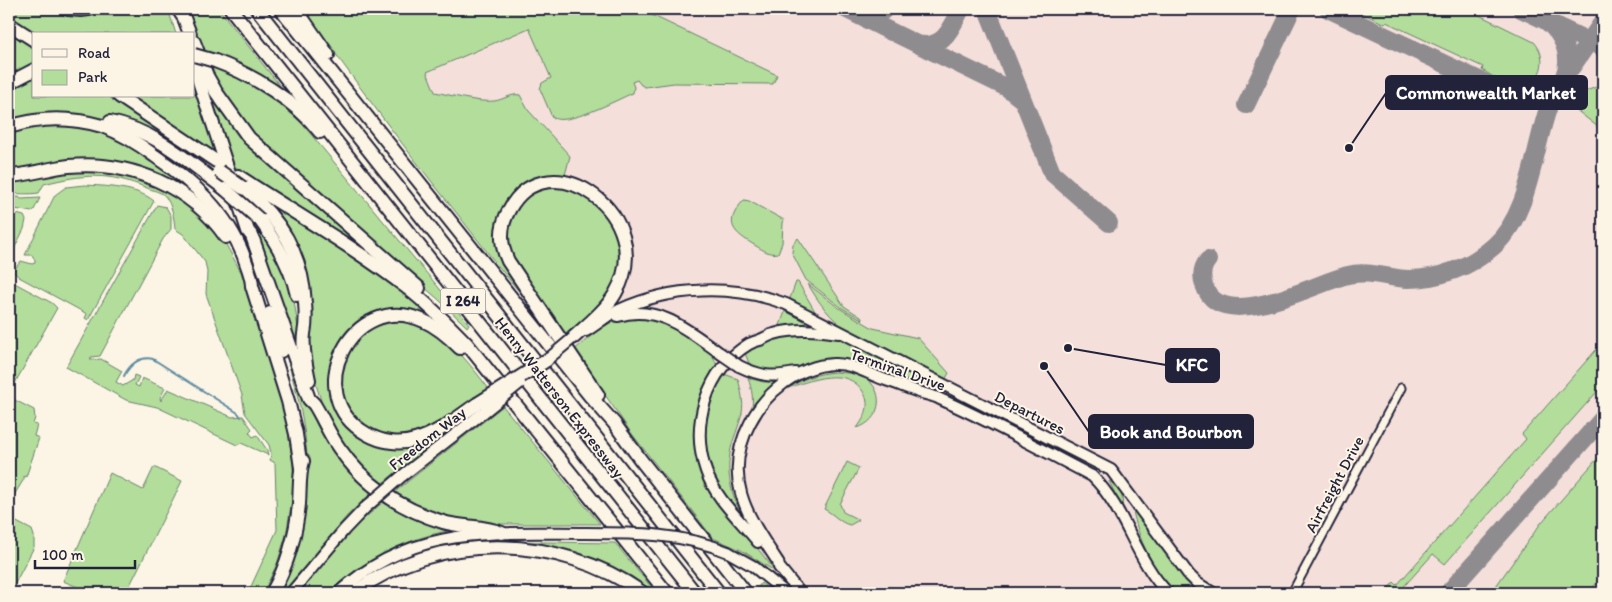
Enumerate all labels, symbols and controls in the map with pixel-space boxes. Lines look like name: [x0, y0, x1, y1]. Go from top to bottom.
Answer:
legend: [32, 32, 195, 98]
text: Road: [78, 44, 111, 62]
text: Park: [78, 68, 108, 86]
callout: Commonwealth Market: [1386, 76, 1587, 109]
text: Commonwealth Market: [1396, 82, 1576, 104]
road number: I 264: [440, 288, 486, 314]
street label: Henry Watterson Expressway: [491, 313, 629, 482]
street label: Terminal Drive: [848, 344, 948, 395]
callout: KFC: [1166, 349, 1219, 382]
text: KFC: [1176, 354, 1209, 376]
street label: Departures: [991, 387, 1068, 438]
street label: Freedom Way: [385, 402, 470, 474]
callout: Book and Bourbon: [1089, 415, 1253, 448]
text: Book and Bourbon: [1100, 421, 1243, 443]
street label: Airfreight Drive: [1301, 433, 1368, 536]
scale bar: [35, 537, 135, 569]
text: 100 m: [42, 546, 84, 564]

